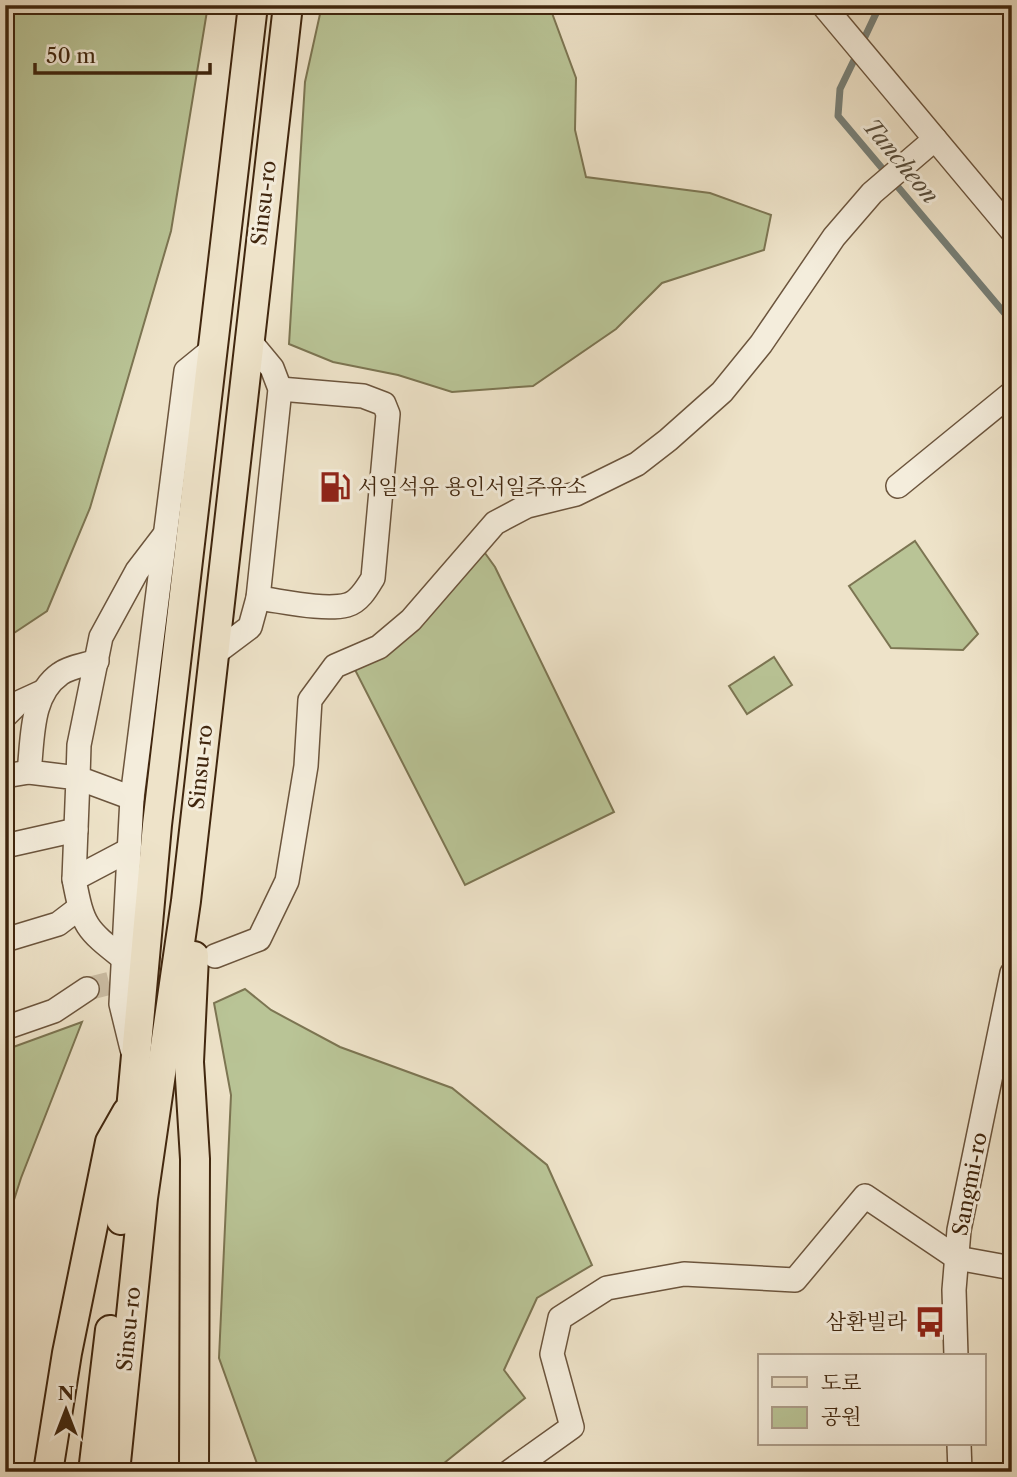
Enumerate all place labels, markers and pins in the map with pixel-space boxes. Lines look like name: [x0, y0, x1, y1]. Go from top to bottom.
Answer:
fuel station icon: 서일석유 용인서일주유소: [318, 470, 352, 504]
place label: 서일석유 용인서일주유소: [358, 474, 587, 499]
bus stop icon: 삼환빌라: [913, 1305, 947, 1339]
place label: 삼환빌라: [826, 1309, 908, 1334]

